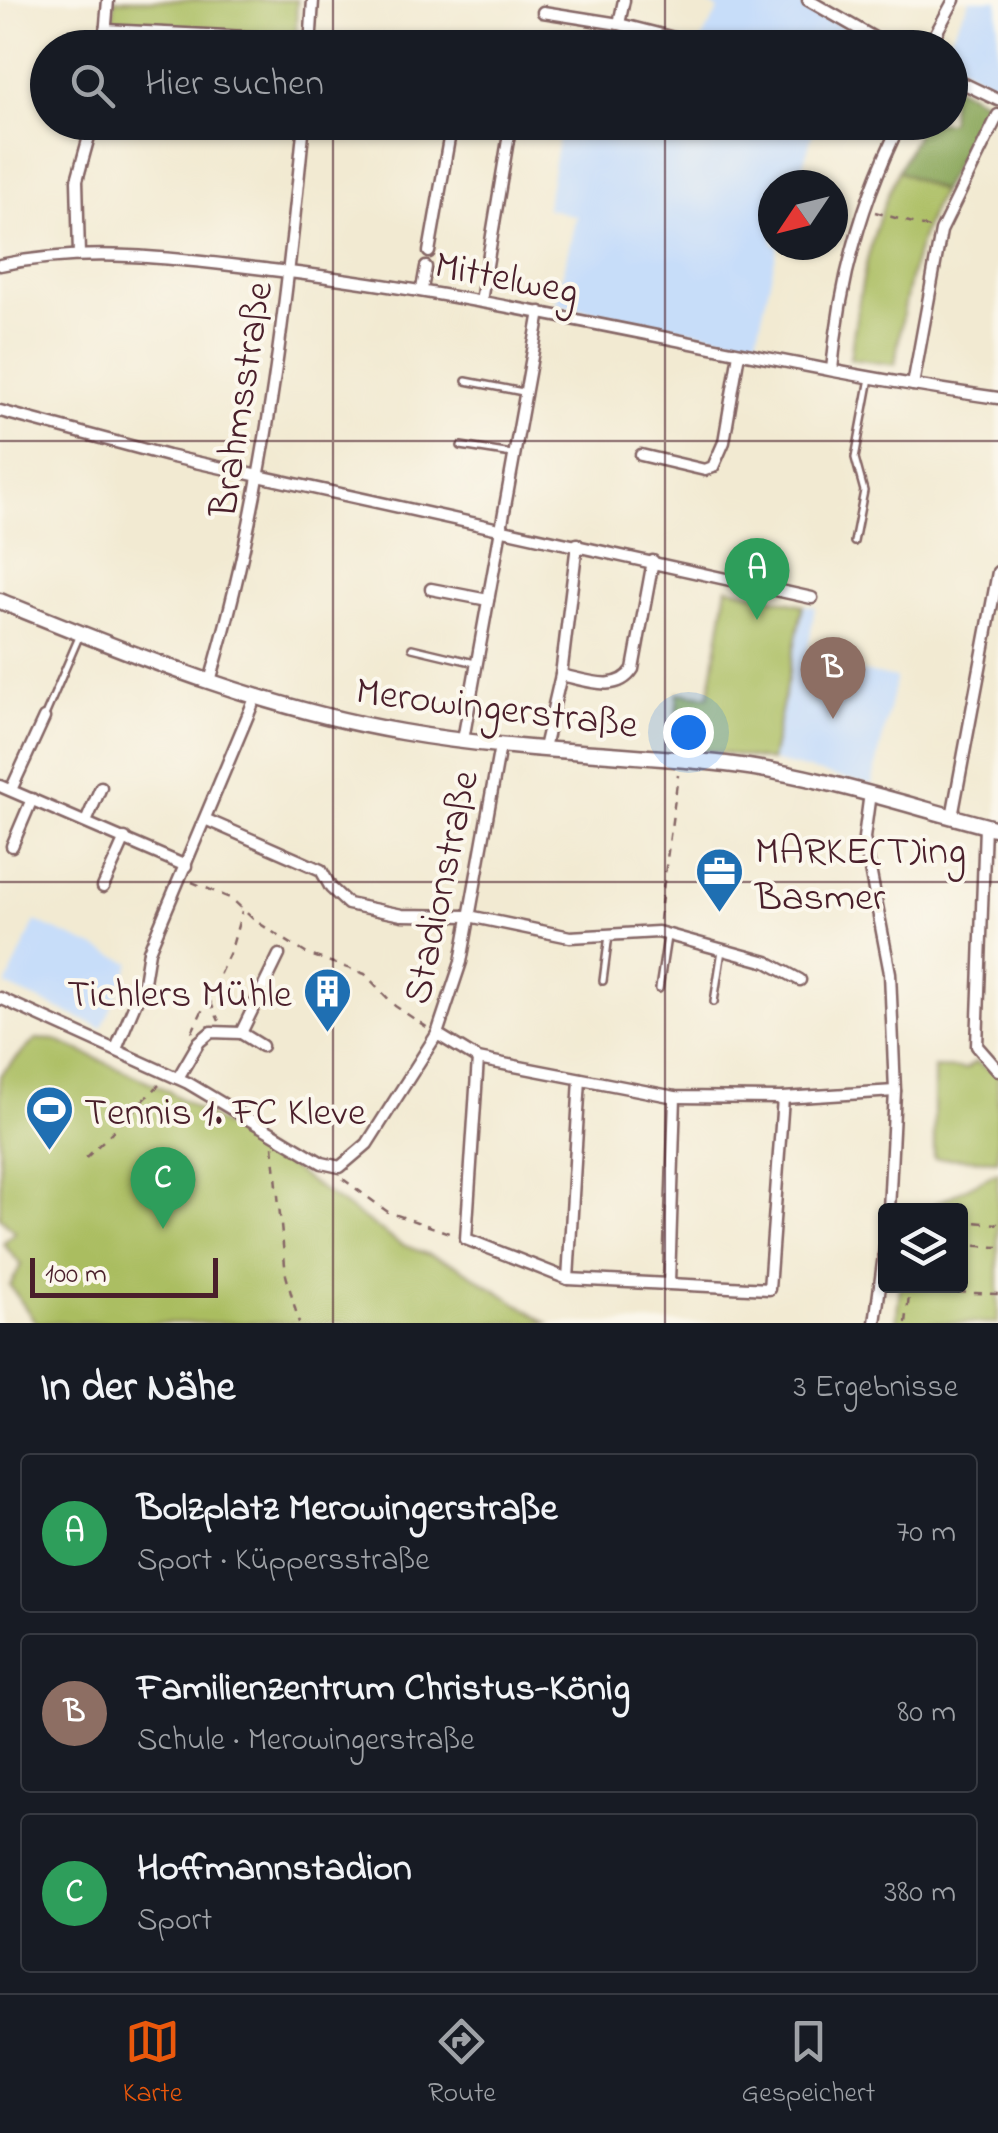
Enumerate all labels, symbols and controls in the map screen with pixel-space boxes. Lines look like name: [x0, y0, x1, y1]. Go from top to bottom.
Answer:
search box: [30, 30, 968, 140]
text: Hier suchen: [145, 57, 324, 113]
icon: search: [65, 58, 120, 113]
north arrow: [758, 170, 848, 260]
street label: Mittelweg: [429, 238, 583, 323]
street label: Brahmsstraße: [196, 277, 291, 523]
pin: A: [724, 538, 790, 620]
pin: B: [800, 636, 866, 719]
street label: Merowingerstraße: [352, 664, 641, 757]
your location: [663, 707, 714, 758]
street label: Stadionstraße: [390, 766, 497, 1010]
place label: MARKE(T)ing Basmer: [754, 824, 966, 929]
office icon: MARKE(T)ing Basmer: [694, 846, 746, 914]
building icon: Tichlers Mühle: [301, 966, 353, 1034]
place label: Tichlers Mühle: [67, 967, 292, 1026]
sports icon: Tennis 1. FC Kleve: [23, 1084, 75, 1152]
place label: Tennis 1. FC Kleve: [84, 1085, 366, 1144]
pin: C: [130, 1146, 196, 1229]
map controls: [878, 1203, 968, 1293]
button: layers: [878, 1203, 968, 1293]
scale bar: [30, 1253, 218, 1298]
text: 100 m: [45, 1255, 107, 1296]
text: In der Nähe: [40, 1358, 235, 1419]
text: 3 Ergebnisse: [793, 1365, 958, 1412]
text: Bolzplatz Merowingerstraße: [137, 1482, 557, 1538]
text: A: [65, 1510, 84, 1557]
text: 70 m: [896, 1510, 956, 1557]
text: Sport · Küppersstraße: [137, 1538, 429, 1585]
text: Familienzentrum Christus-König: [137, 1662, 630, 1718]
text: B: [64, 1690, 85, 1737]
text: 80 m: [897, 1690, 956, 1737]
text: Schule · Merowingerstraße: [137, 1718, 475, 1765]
text: Hoffmannstadion: [137, 1842, 412, 1898]
text: C: [66, 1870, 83, 1917]
text: 380 m: [884, 1870, 956, 1917]
text: Sport: [137, 1898, 212, 1945]
tab: Karte: [123, 2014, 182, 2115]
tab: Route: [428, 2014, 496, 2115]
tab: Gespeichert: [742, 2014, 875, 2115]

